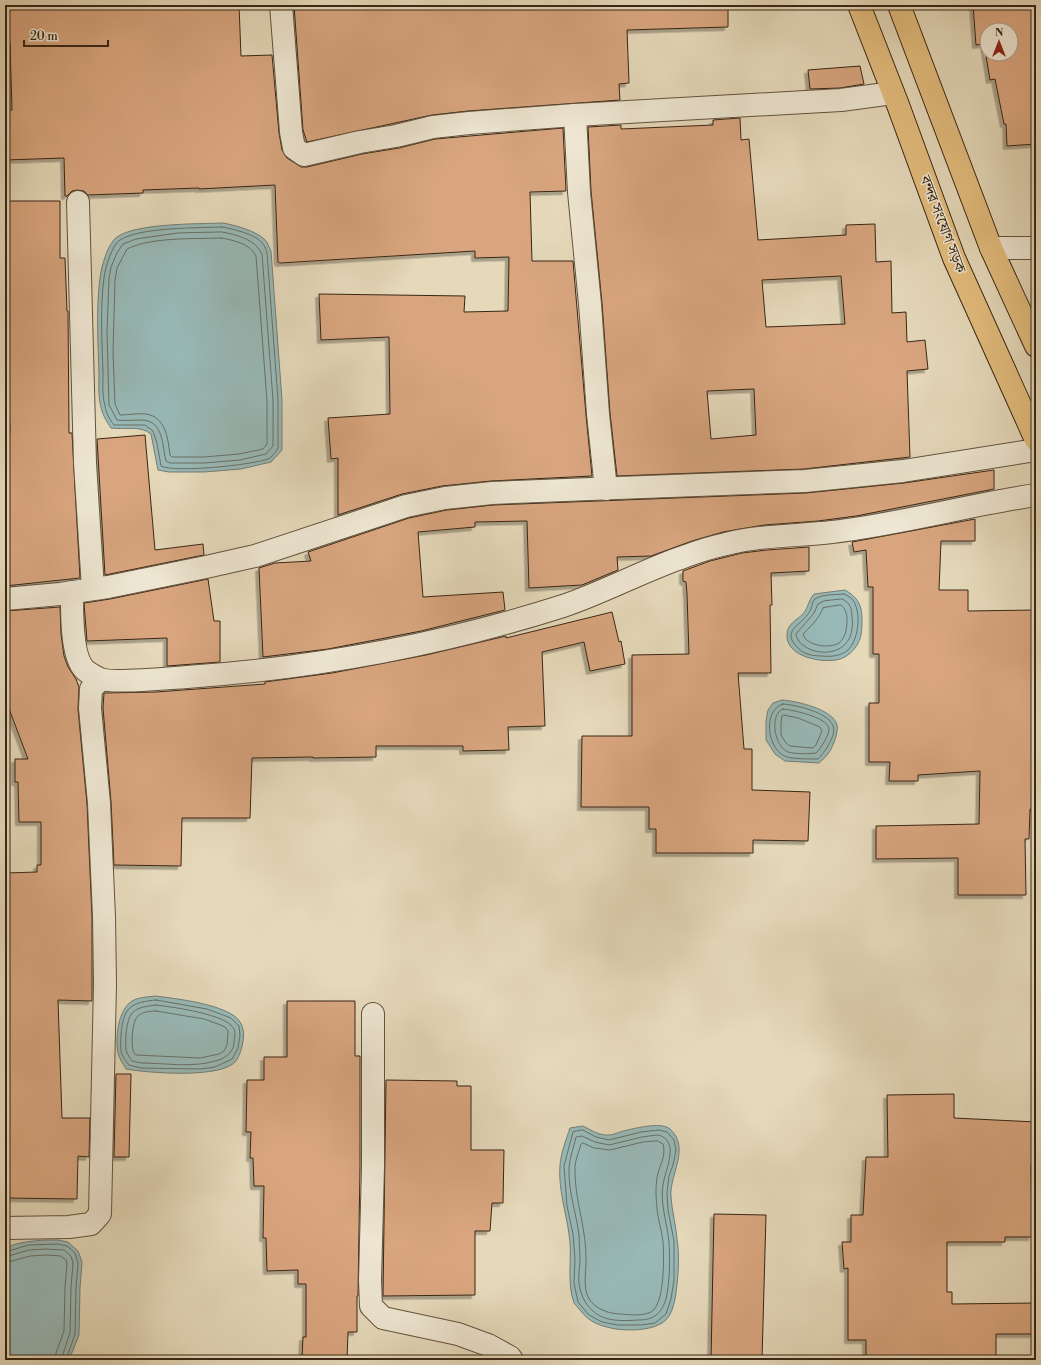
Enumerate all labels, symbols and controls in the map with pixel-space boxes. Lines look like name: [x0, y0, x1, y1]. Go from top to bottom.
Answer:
scale bar: [24, 22, 108, 48]
north arrow: [979, 22, 1019, 62]
text: N: [995, 26, 1004, 40]
text: 20 m: [30, 29, 58, 44]
street label: বন্দর সংযোগ সড়ক: [915, 172, 970, 276]

